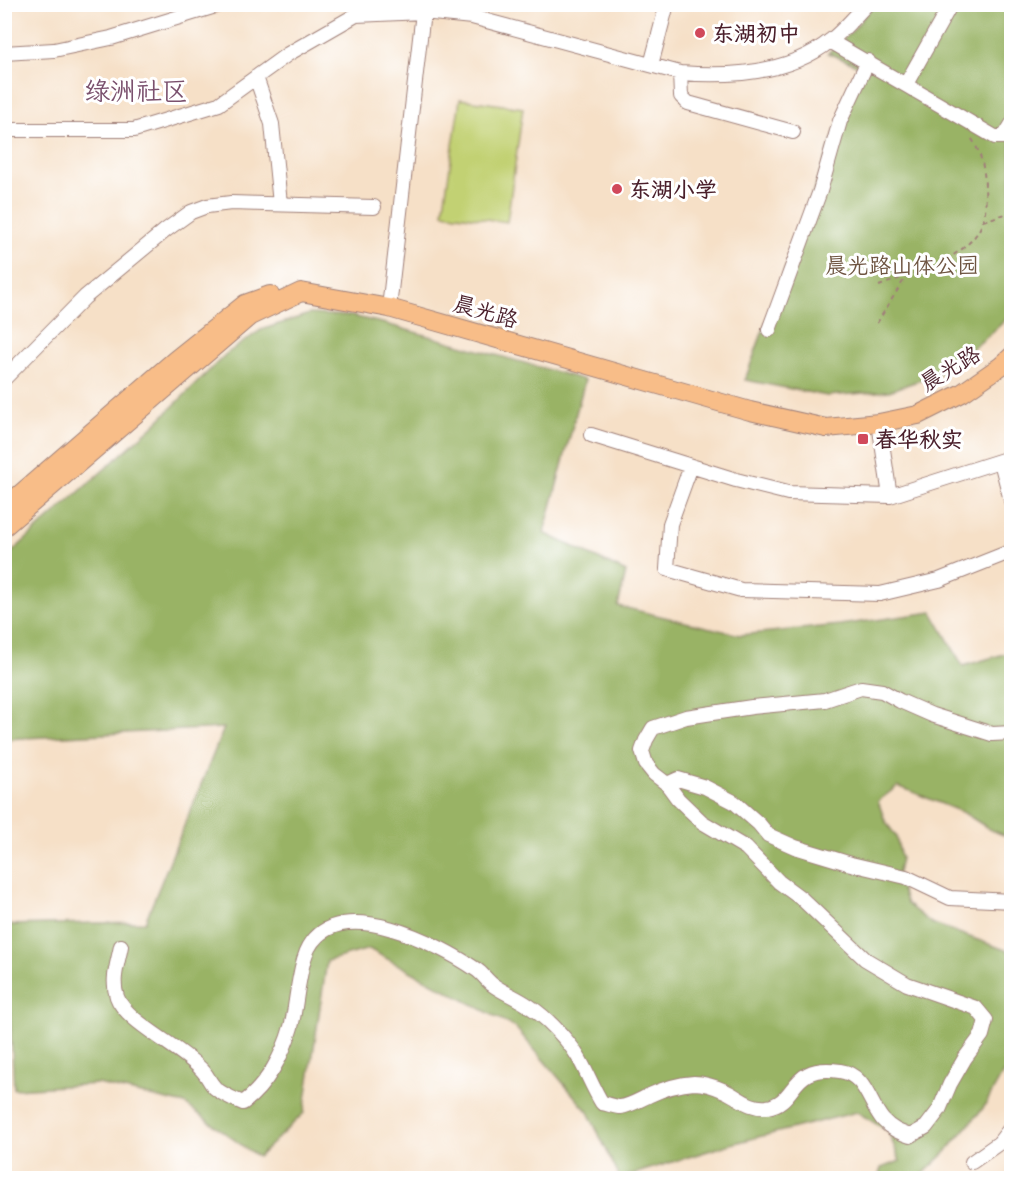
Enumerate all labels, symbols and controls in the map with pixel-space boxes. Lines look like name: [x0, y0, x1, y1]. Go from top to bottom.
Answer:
place label: 东湖初中: [712, 18, 800, 48]
marker: 东湖初中: [693, 26, 707, 40]
district label: 绿洲社区: [84, 73, 188, 108]
place label: 东湖小学: [629, 174, 717, 204]
marker: 东湖小学: [610, 182, 624, 196]
park label: 晨光路山体公园: [825, 250, 979, 280]
street label: 晨光路: [450, 287, 522, 335]
street label: 晨光路: [914, 338, 986, 398]
place label: 春华秋实: [875, 424, 963, 454]
marker: 春华秋实: [856, 432, 870, 446]

